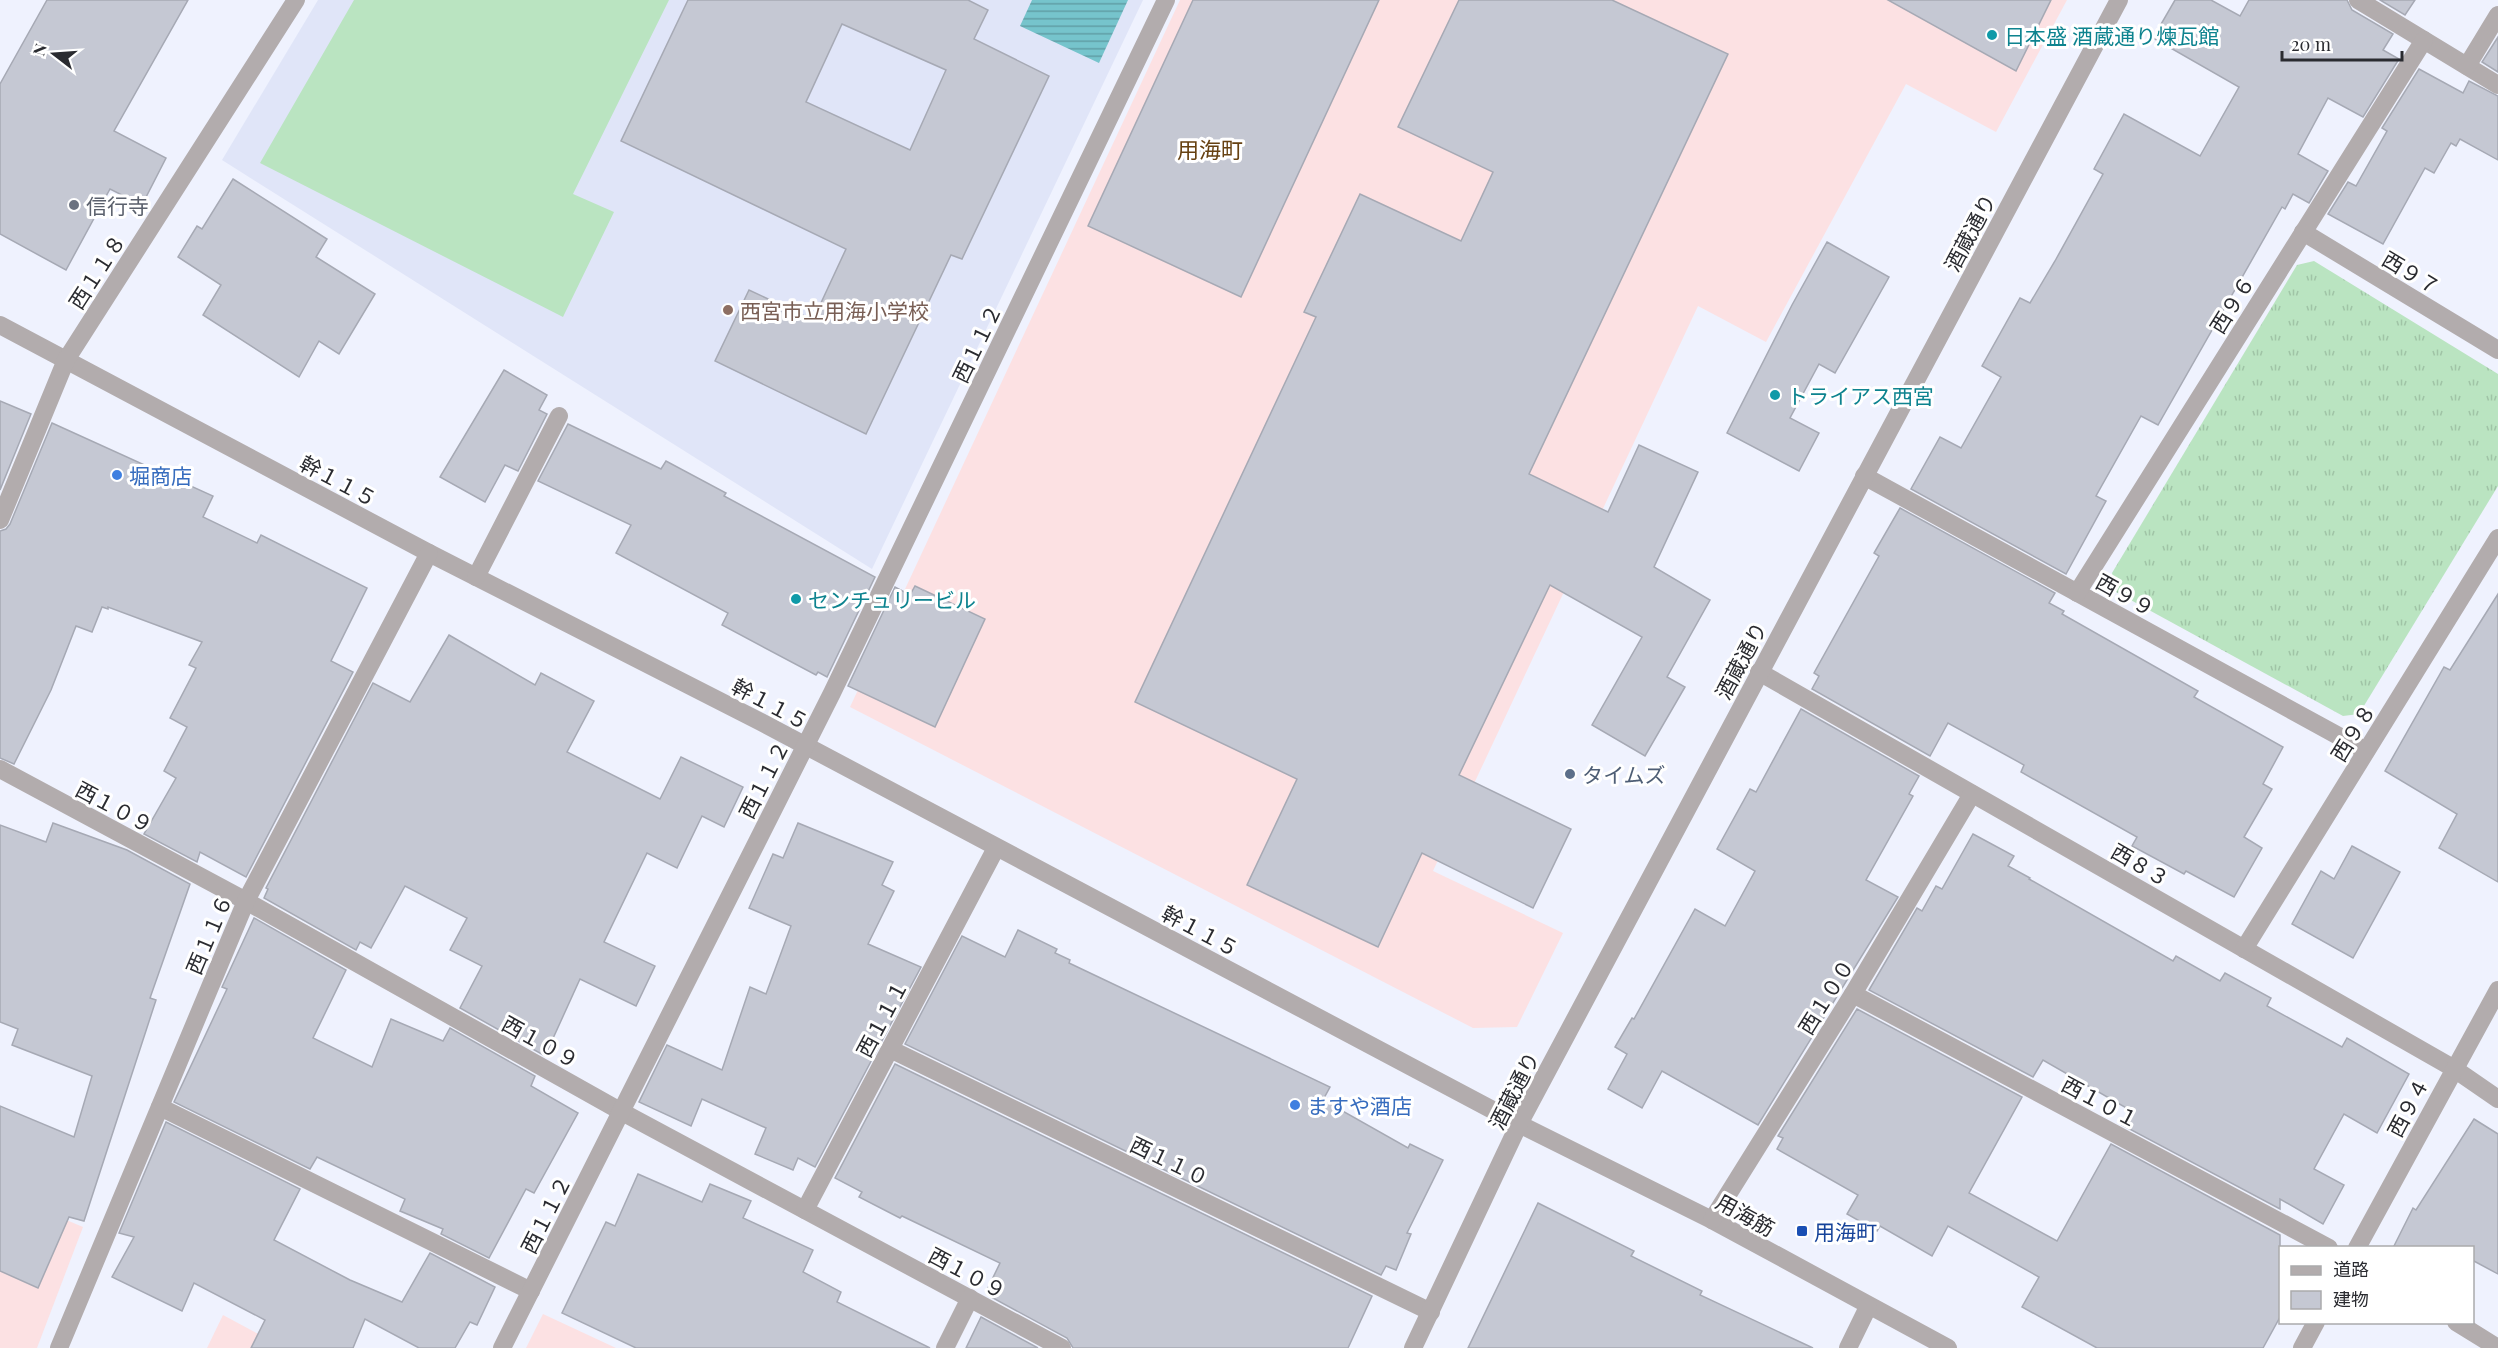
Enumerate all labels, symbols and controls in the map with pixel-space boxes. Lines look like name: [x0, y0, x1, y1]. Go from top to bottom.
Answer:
place label: 日本盛 酒蔵通り煉瓦館: [2004, 21, 2219, 49]
north arrow: [24, 24, 84, 84]
scale bar: [2282, 24, 2402, 62]
marker: 日本盛 酒蔵通り煉瓦館: [1985, 28, 1999, 42]
text: 20 m: [2291, 32, 2331, 56]
text: N: [27, 40, 51, 58]
district label: 用海町: [1177, 134, 1243, 164]
street label: 酒蔵通り: [1937, 188, 2001, 276]
place label: 信行寺: [86, 191, 149, 219]
marker: 信行寺: [67, 198, 81, 212]
street label: 西１１８: [61, 228, 131, 314]
street label: 西９７: [2378, 244, 2446, 300]
street label: 西９６: [2202, 270, 2260, 338]
place label: 西宮市立用海小学校: [740, 296, 929, 324]
street label: 西１１２: [945, 299, 1007, 387]
marker: 西宮市立用海小学校: [721, 303, 735, 317]
place label: トライアス西宮: [1787, 381, 1934, 409]
marker: トライアス西宮: [1768, 388, 1782, 402]
street label: 幹１１５: [295, 448, 383, 512]
place label: 堀商店: [129, 461, 192, 489]
marker: 堀商店: [110, 468, 124, 482]
street label: 西９９: [2092, 566, 2160, 622]
place label: センチュリービル: [808, 585, 976, 613]
marker: センチュリービル: [789, 592, 803, 606]
street label: 酒蔵通り: [1708, 616, 1772, 704]
street label: 幹１１５: [727, 671, 815, 735]
street label: 西９８: [2323, 698, 2381, 766]
street label: 西１１２: [731, 735, 795, 823]
place label: タイムズ: [1582, 760, 1666, 788]
marker: タイムズ: [1563, 767, 1577, 781]
street label: 西１０９: [71, 774, 159, 838]
street label: 西８３: [2107, 836, 2175, 892]
street label: 西１１６: [179, 890, 237, 978]
street label: 幹１１５: [1157, 898, 1245, 962]
street label: 西１００: [1791, 953, 1859, 1039]
street label: 西１１１: [849, 974, 913, 1062]
street label: 西１０９: [497, 1008, 585, 1074]
street label: 酒蔵通り: [1481, 1046, 1545, 1134]
street label: 西１０１: [2057, 1069, 2145, 1133]
street label: 西９４: [2380, 1073, 2434, 1141]
place label: ますや酒店: [1307, 1091, 1412, 1119]
marker: ますや酒店: [1288, 1098, 1302, 1112]
street label: 西１１０: [1126, 1129, 1214, 1191]
street label: 西１１２: [513, 1170, 577, 1258]
street label: 用海筋: [1712, 1186, 1780, 1242]
place label: 用海町: [1814, 1217, 1877, 1245]
marker: 用海町: [1795, 1224, 1809, 1238]
street label: 西１０９: [924, 1240, 1012, 1304]
legend: [2279, 1246, 2474, 1324]
text: 道路: [2333, 1257, 2369, 1281]
text: 建物: [2333, 1287, 2369, 1311]

